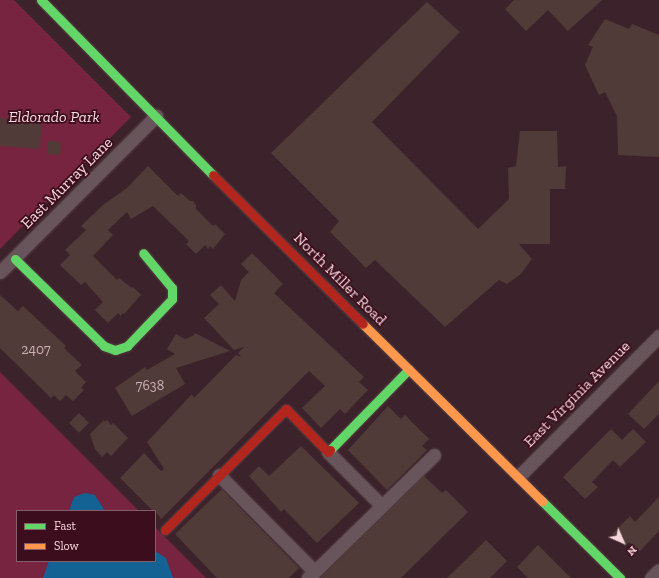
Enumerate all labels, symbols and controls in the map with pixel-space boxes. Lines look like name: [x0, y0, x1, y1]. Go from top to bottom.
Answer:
park label: Eldorado Park: [8, 107, 100, 127]
street label: East Murray Lane: [17, 133, 117, 233]
street label: North Miller Road: [289, 228, 391, 330]
street label: East Virginia Avenue: [519, 336, 635, 452]
house number: 2407: [21, 342, 51, 358]
house number: 7638: [136, 378, 164, 394]
legend: [16, 510, 156, 562]
text: Fast: [54, 519, 76, 533]
north arrow: [603, 522, 643, 562]
text: Slow: [54, 539, 79, 553]
text: N: [624, 543, 639, 558]

